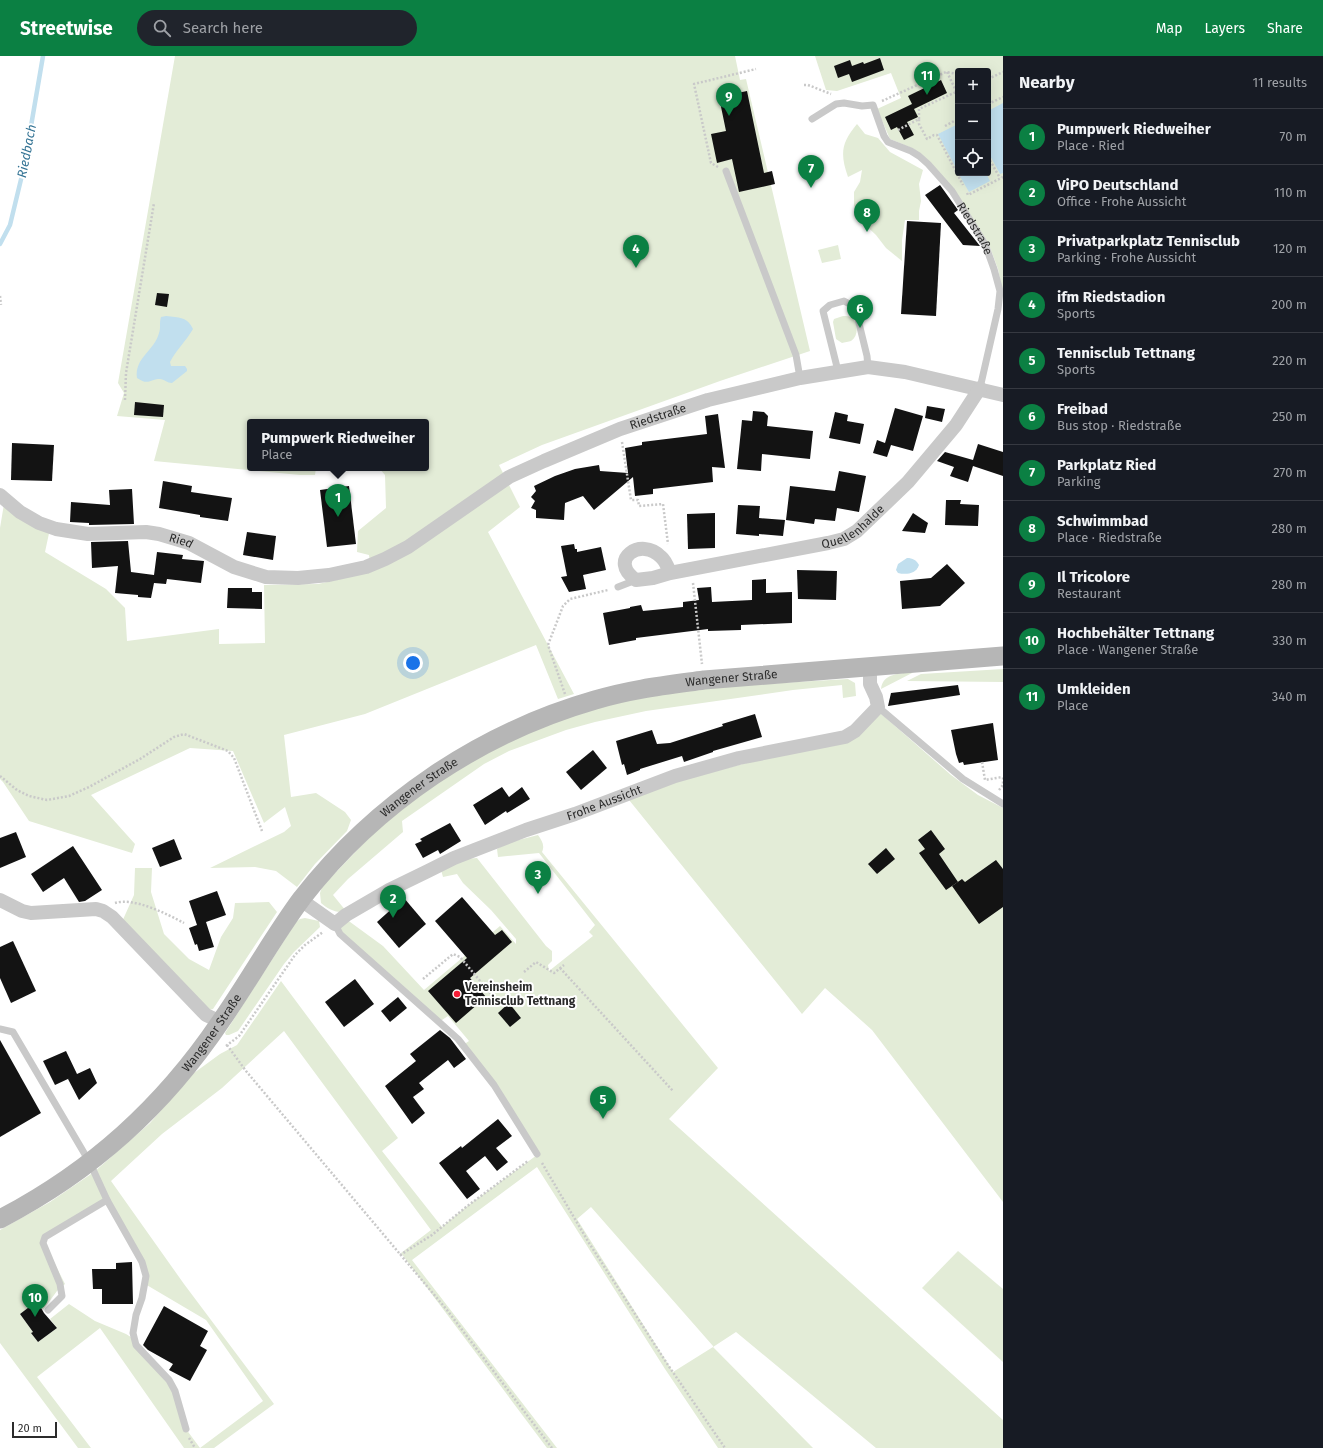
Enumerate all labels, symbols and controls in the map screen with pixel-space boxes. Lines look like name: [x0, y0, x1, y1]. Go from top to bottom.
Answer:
search box: [137, 10, 417, 46]
text: Streetwise: [20, 17, 113, 40]
icon: search: [151, 17, 173, 39]
text: Search here: [183, 19, 263, 37]
text: Map: [1156, 20, 1182, 37]
text: Layers: [1204, 20, 1245, 37]
text: Share: [1267, 20, 1303, 37]
pin: 11: [914, 62, 940, 95]
map controls: [955, 68, 991, 176]
button: +: [955, 68, 991, 104]
text: Nearby: [1019, 72, 1074, 93]
text: 11 results: [1253, 75, 1307, 90]
pin: 9: [716, 83, 742, 116]
button: −: [955, 104, 991, 140]
text: Pumpwerk Riedweiher: [1057, 120, 1211, 138]
water label: Riedbach: [14, 123, 39, 179]
text: 1: [1029, 129, 1035, 144]
text: 70 m: [1280, 129, 1307, 144]
text: Place · Ried: [1057, 138, 1125, 153]
button: locate: [955, 140, 991, 176]
pin: 7: [798, 155, 824, 188]
text: ViPO Deutschland: [1057, 176, 1178, 194]
text: 2: [1029, 185, 1035, 200]
text: 110 m: [1274, 185, 1307, 200]
text: Office · Frohe Aussicht: [1057, 194, 1186, 209]
pin: 8: [854, 199, 880, 232]
street label: Riedstraße: [954, 200, 995, 257]
text: Privatparkplatz Tennisclub: [1057, 232, 1240, 250]
pin: 4: [623, 235, 649, 268]
text: 3: [1029, 241, 1035, 256]
text: 120 m: [1273, 241, 1307, 256]
text: Parking · Frohe Aussicht: [1057, 250, 1196, 265]
text: ifm Riedstadion: [1057, 288, 1165, 306]
pin: 6: [847, 295, 873, 328]
text: 4: [1028, 297, 1036, 312]
text: 200 m: [1271, 297, 1307, 312]
text: Sports: [1057, 306, 1095, 321]
text: Tennisclub Tettnang: [1057, 344, 1195, 362]
text: 5: [1029, 353, 1035, 368]
text: 220 m: [1272, 353, 1307, 368]
text: Sports: [1057, 362, 1095, 377]
text: Freibad: [1057, 400, 1108, 418]
street label: Riedstraße: [628, 401, 688, 432]
text: 6: [1028, 409, 1036, 424]
text: 250 m: [1272, 409, 1307, 424]
text: Bus stop · Riedstraße: [1057, 418, 1181, 433]
popup: [247, 419, 429, 471]
text: Pumpwerk Riedweiher: [261, 429, 415, 447]
text: Place: [261, 447, 292, 462]
text: Parkplatz Ried: [1057, 456, 1156, 474]
text: 7: [1029, 465, 1035, 480]
text: 270 m: [1273, 465, 1307, 480]
text: Parking: [1057, 474, 1101, 489]
pin: 1: [325, 484, 351, 517]
street label: Quellenhalde: [820, 502, 887, 551]
text: Schwimmbad: [1057, 512, 1148, 530]
text: 8: [1028, 521, 1036, 536]
text: 280 m: [1272, 521, 1307, 536]
street label: Ried: [168, 530, 196, 551]
text: Place · Riedstraße: [1057, 530, 1162, 545]
text: Il Tricolore: [1057, 568, 1130, 586]
text: 9: [1028, 577, 1036, 592]
text: 280 m: [1272, 577, 1307, 592]
text: Restaurant: [1057, 586, 1121, 601]
text: Hochbehälter Tettnang: [1057, 624, 1214, 642]
text: 10: [1025, 633, 1039, 648]
text: 330 m: [1272, 633, 1307, 648]
text: Place · Wangener Straße: [1057, 642, 1198, 657]
your location: [403, 653, 423, 673]
street label: Wangener Straße: [685, 667, 778, 689]
text: Umkleiden: [1057, 680, 1131, 698]
text: 11: [1026, 689, 1038, 704]
text: 340 m: [1272, 689, 1307, 704]
text: Place: [1057, 698, 1088, 713]
street label: Wangener Straße: [377, 755, 460, 820]
street label: Frohe Aussicht: [565, 782, 644, 823]
pin: 3: [525, 861, 551, 894]
pin: 2: [380, 885, 406, 918]
place label: Vereinsheim Tennisclub Tettnang: [464, 980, 576, 1008]
marker: Vereinsheim Tennisclub Tettnang: [452, 989, 462, 999]
street label: Wangener Straße: [179, 991, 244, 1075]
pin: 5: [590, 1086, 616, 1119]
pin: 10: [22, 1284, 48, 1317]
scale bar: [12, 1420, 57, 1439]
text: 20 m: [18, 1422, 42, 1435]

